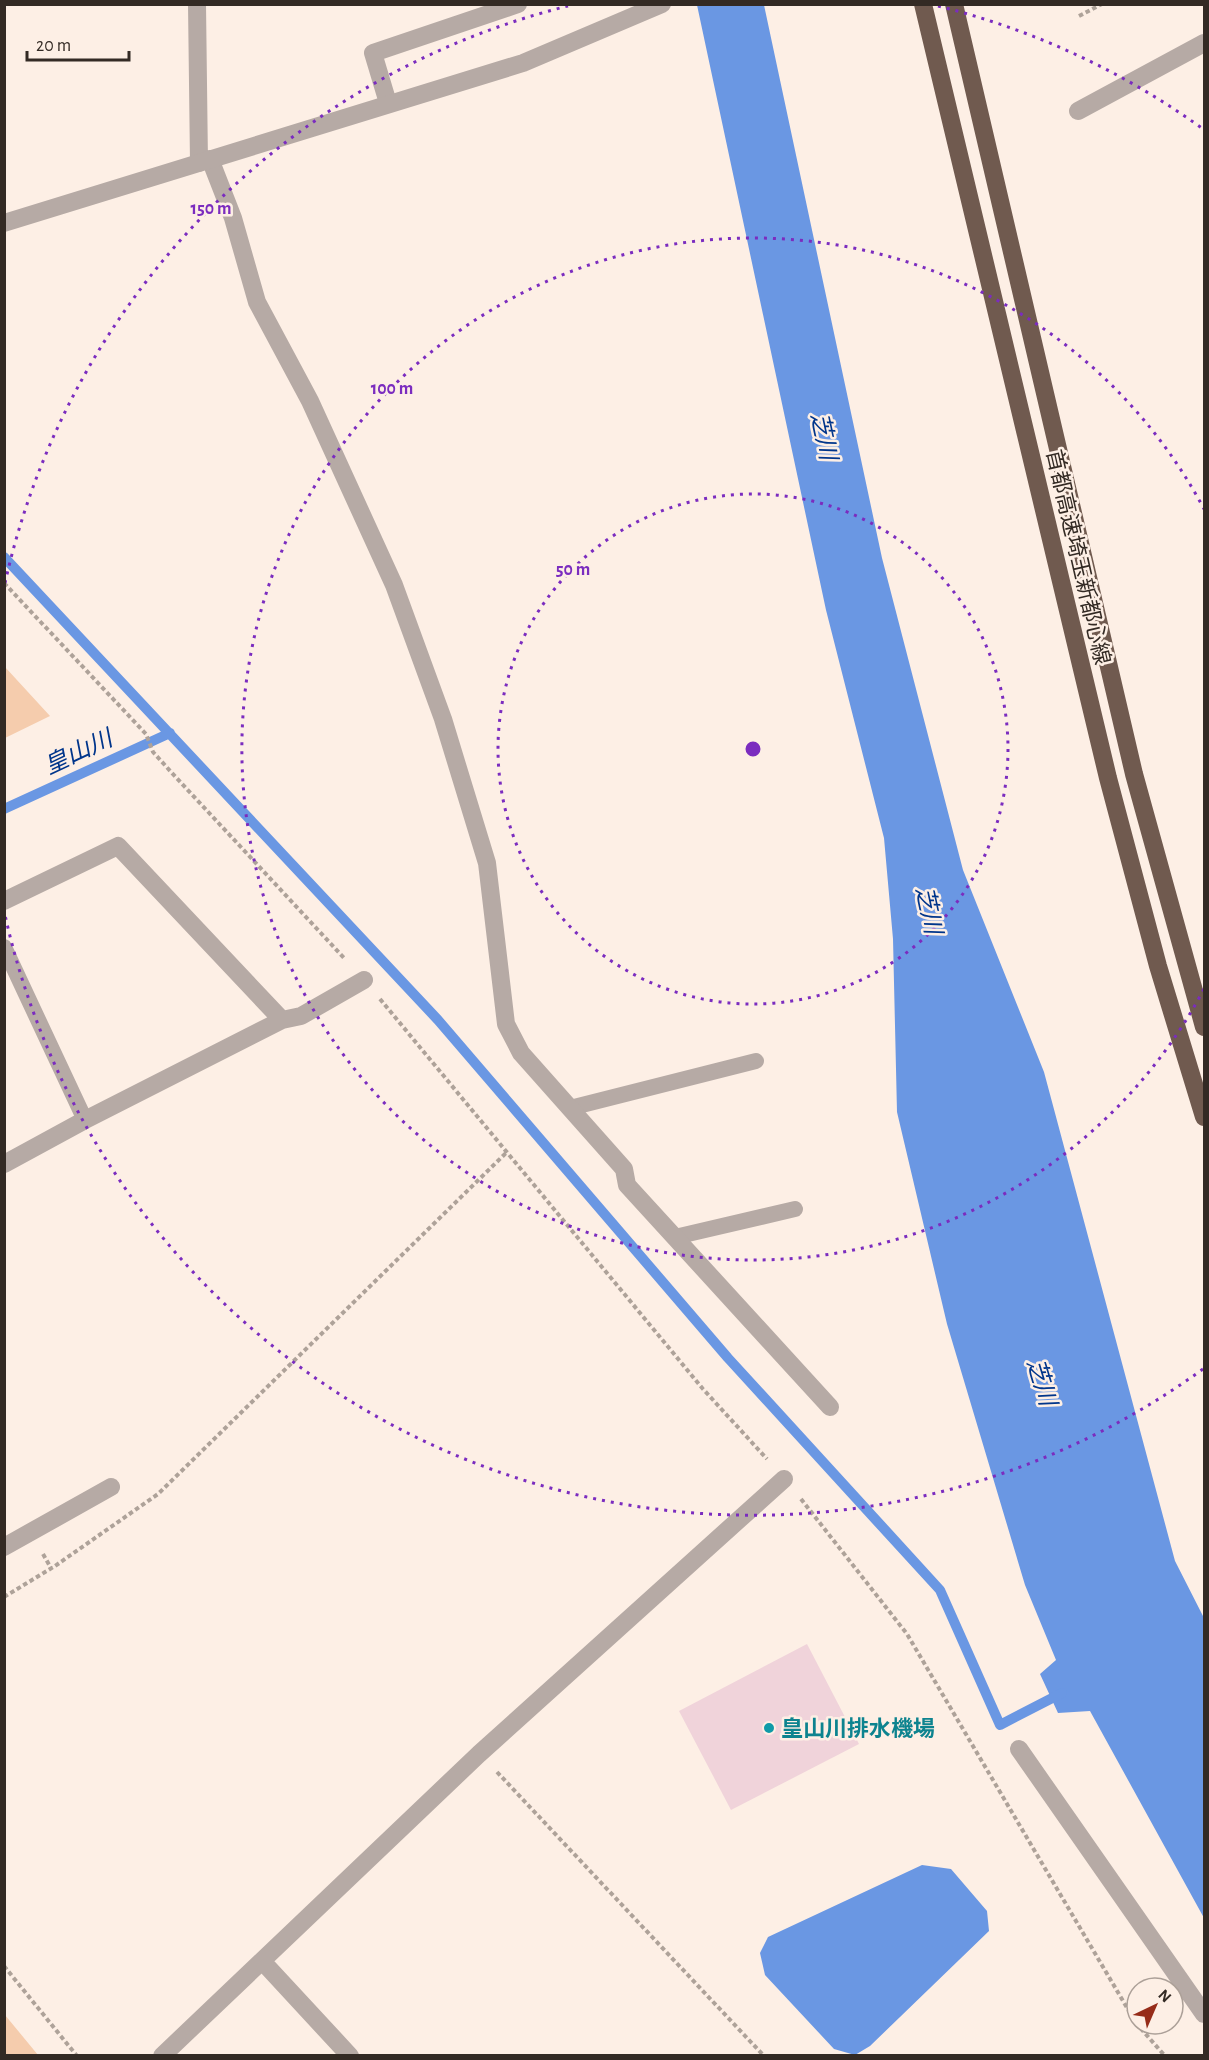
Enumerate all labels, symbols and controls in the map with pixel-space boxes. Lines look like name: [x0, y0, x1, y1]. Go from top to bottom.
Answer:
scale bar: [27, 24, 129, 62]
text: 20 m: [36, 37, 71, 55]
text: 150 m: [191, 200, 231, 218]
text: 100 m: [371, 380, 413, 398]
water label: 芝川: [806, 410, 842, 465]
street label: 首都高速埼玉新都心線: [1043, 447, 1114, 667]
text: 50 m: [556, 561, 590, 579]
water label: 皇山川: [40, 724, 119, 779]
centre of rings: [743, 739, 763, 759]
water label: 芝川: [911, 884, 947, 939]
water label: 芝川: [1023, 1355, 1062, 1412]
place label: 皇山川排水機場: [781, 1717, 935, 1740]
marker: 皇山川排水機場: [762, 1721, 776, 1735]
north arrow: [1125, 1976, 1185, 2036]
text: N: [1155, 1986, 1174, 2006]

